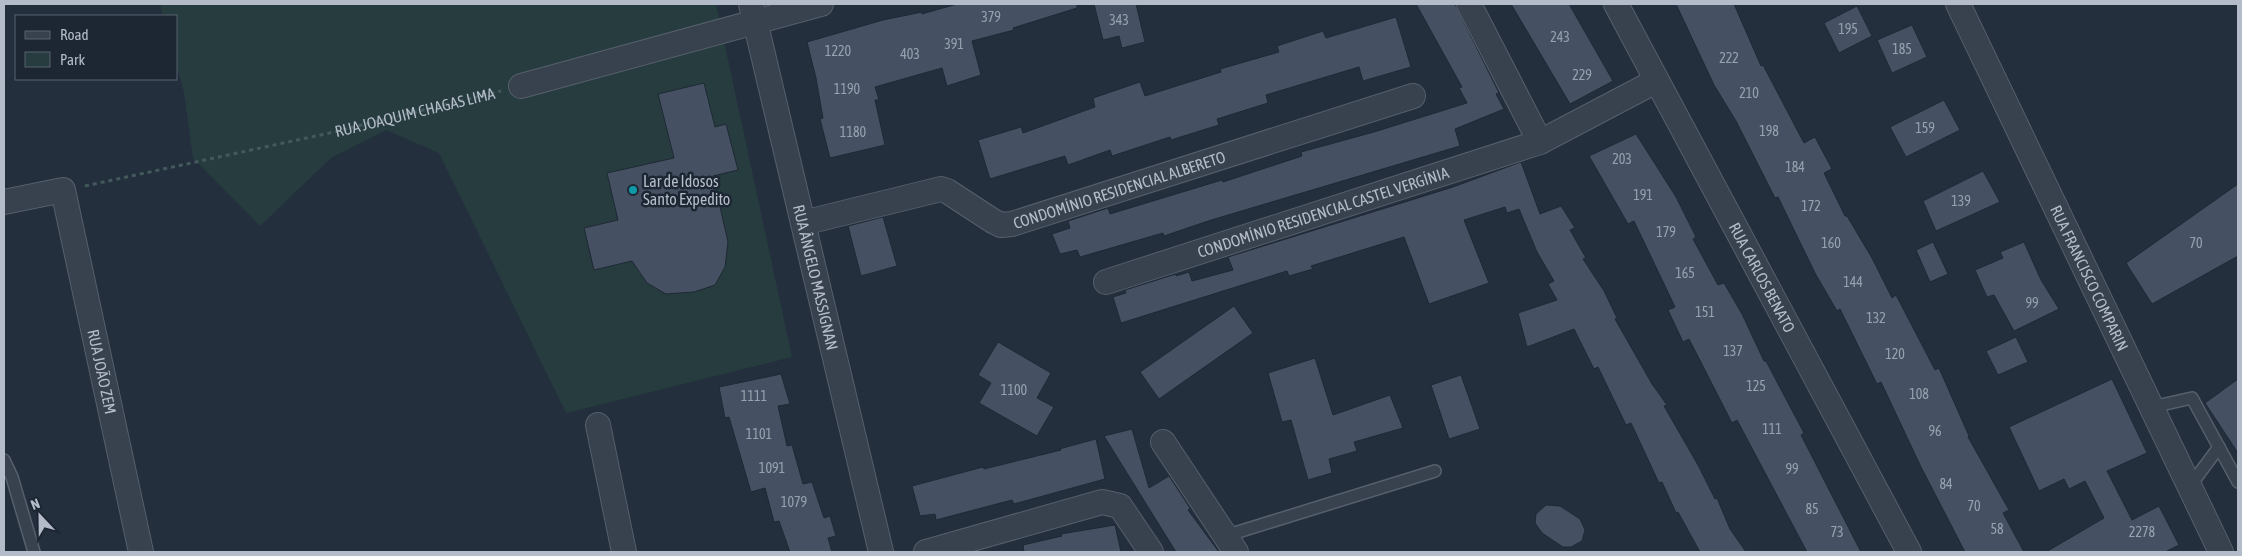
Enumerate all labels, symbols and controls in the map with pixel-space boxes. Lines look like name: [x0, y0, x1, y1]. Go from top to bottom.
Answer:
house number: 379: [981, 9, 1001, 25]
house number: 343: [1109, 12, 1129, 28]
legend: [15, 15, 178, 80]
house number: 195: [1838, 21, 1858, 37]
text: Road: [60, 26, 89, 43]
house number: 243: [1550, 29, 1570, 45]
house number: 391: [944, 36, 964, 52]
house number: 185: [1892, 41, 1912, 57]
house number: 1220: [825, 43, 852, 59]
house number: 403: [900, 46, 920, 62]
house number: 222: [1719, 50, 1739, 66]
text: Park: [60, 51, 85, 68]
house number: 229: [1572, 67, 1592, 83]
house number: 1190: [834, 81, 861, 97]
street label: RUA JOAQUIM CHAGAS LIMA: [333, 84, 497, 140]
house number: 210: [1739, 85, 1759, 101]
house number: 159: [1915, 120, 1935, 136]
house number: 198: [1759, 123, 1779, 139]
house number: 1180: [840, 124, 867, 140]
street label: CONDOMÍNIO RESIDENCIAL ALBERETO: [1011, 147, 1228, 232]
house number: 203: [1612, 151, 1632, 167]
house number: 184: [1785, 159, 1805, 175]
street label: CONDOMÍNIO RESIDENCIAL CASTEL VERGÍNIA: [1195, 163, 1451, 261]
place label: Lar de Idosos Santo Expedito: [643, 172, 730, 209]
marker: Lar de Idosos Santo Expedito: [627, 184, 639, 196]
house number: 191: [1633, 187, 1653, 203]
house number: 139: [1951, 193, 1971, 209]
house number: 172: [1801, 198, 1821, 214]
street label: RUA FRANCISCO COMPARIN: [2047, 202, 2132, 354]
street label: RUA ÂNGELO MASSIGNAN: [790, 203, 842, 352]
street label: RUA CARLOS BENATO: [1725, 219, 1799, 335]
house number: 179: [1656, 224, 1676, 240]
house number: 160: [1821, 235, 1841, 251]
house number: 70: [2189, 235, 2203, 251]
house number: 165: [1675, 265, 1695, 281]
house number: 144: [1843, 274, 1863, 290]
house number: 99: [2025, 295, 2039, 311]
house number: 151: [1695, 304, 1715, 320]
house number: 132: [1866, 310, 1886, 326]
street label: RUA JOÃO ZEM: [84, 328, 120, 416]
house number: 137: [1723, 343, 1743, 359]
house number: 120: [1885, 346, 1905, 362]
house number: 125: [1746, 378, 1766, 394]
house number: 1100: [1001, 382, 1028, 398]
house number: 108: [1909, 386, 1929, 402]
house number: 1111: [741, 388, 767, 404]
house number: 111: [1762, 421, 1782, 437]
house number: 96: [1928, 423, 1942, 439]
house number: 1101: [746, 426, 772, 442]
house number: 1091: [759, 460, 785, 476]
house number: 99: [1785, 461, 1799, 477]
house number: 84: [1939, 476, 1953, 492]
north arrow: [15, 491, 65, 541]
house number: 1079: [781, 494, 807, 510]
text: N: [28, 495, 42, 513]
house number: 70: [1967, 498, 1981, 514]
house number: 85: [1805, 501, 1819, 517]
house number: 58: [1990, 521, 2004, 537]
house number: 73: [1830, 524, 1844, 540]
house number: 2278: [2129, 524, 2156, 540]

